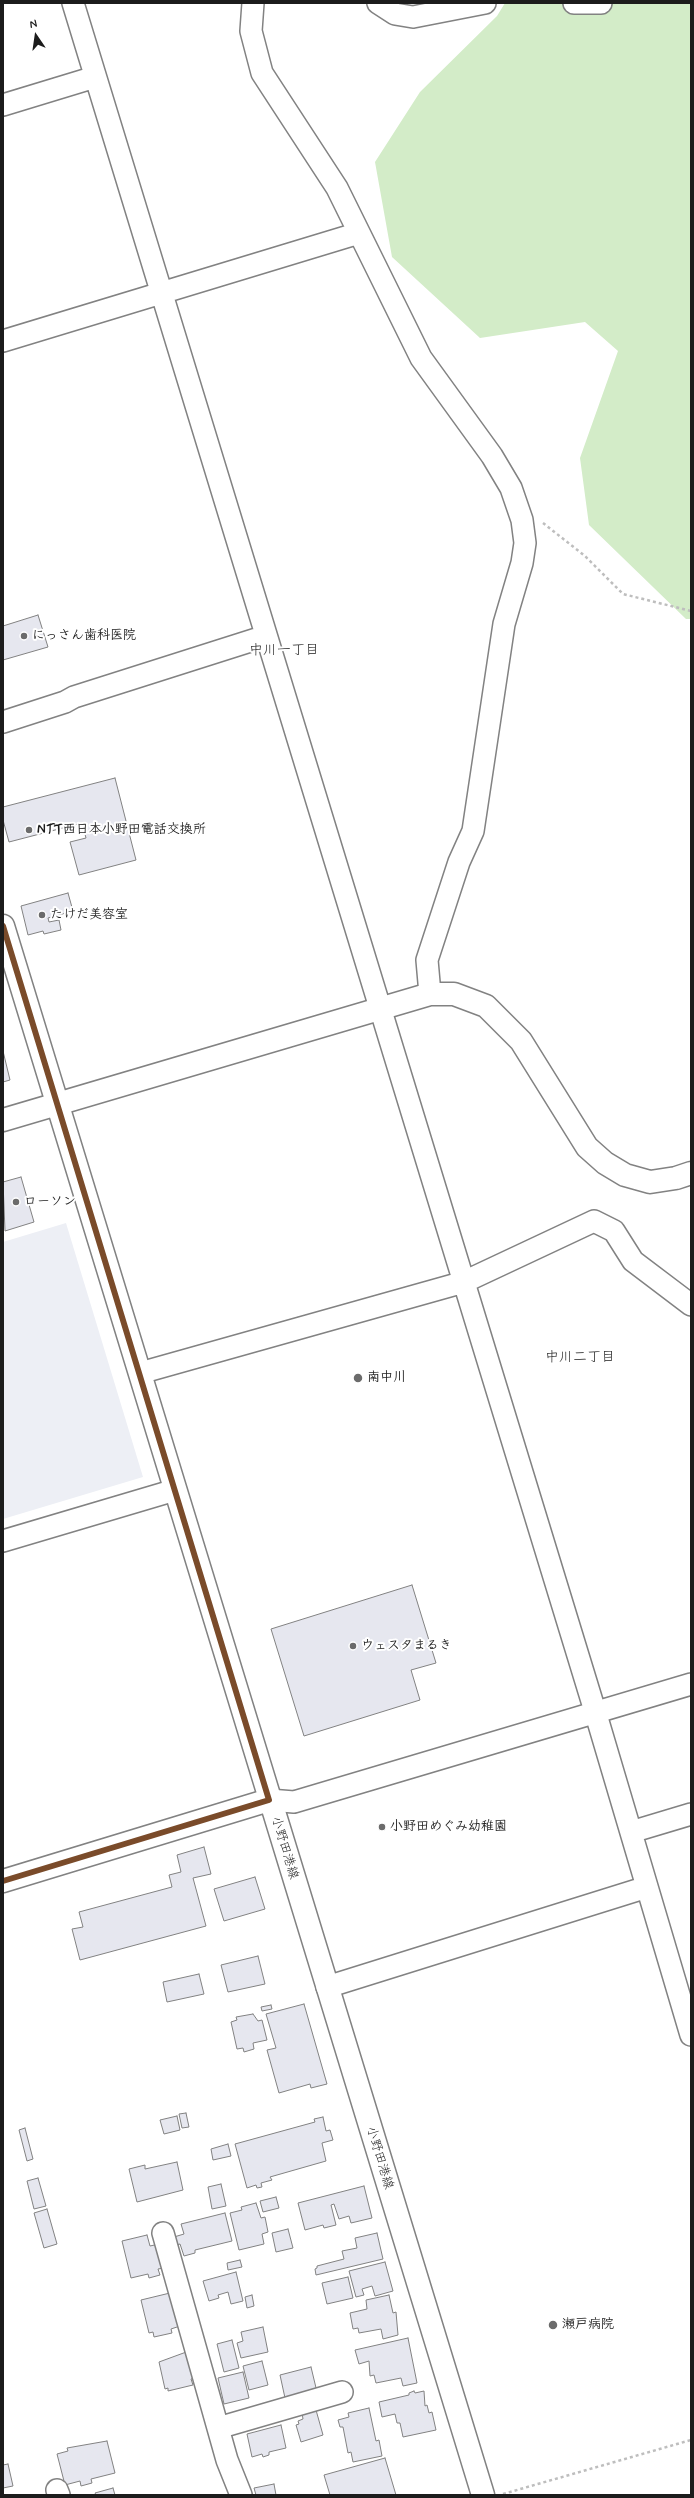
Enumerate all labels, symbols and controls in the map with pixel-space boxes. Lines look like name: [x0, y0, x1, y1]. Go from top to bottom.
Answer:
north arrow: [16, 16, 56, 56]
text: N: [28, 17, 38, 32]
place label: にっさん歯科医院: [32, 628, 136, 644]
marker: にっさん歯科医院: [19, 631, 29, 641]
district label: 中川一丁目: [249, 643, 319, 659]
place label: NTT西日本小野田電話交換所: [37, 822, 206, 838]
marker: NTT西日本小野田電話交換所: [24, 825, 34, 835]
place label: たけだ美容室: [50, 907, 128, 923]
marker: たけだ美容室: [37, 910, 47, 920]
place label: ローソン: [24, 1194, 76, 1210]
marker: ローソン: [11, 1197, 21, 1207]
district label: 中川二丁目: [545, 1350, 615, 1366]
place label: 南中川: [367, 1370, 406, 1386]
marker: 南中川: [352, 1372, 364, 1384]
place label: ウェスタまるき: [361, 1638, 452, 1654]
marker: ウェスタまるき: [348, 1641, 358, 1651]
street label: 小野田港線: [267, 1815, 301, 1881]
place label: 小野田めぐみ幼稚園: [390, 1819, 507, 1835]
marker: 小野田めぐみ幼稚園: [377, 1822, 387, 1832]
street label: 小野田港線: [362, 2125, 396, 2191]
place label: 瀬戸病院: [562, 2317, 614, 2333]
marker: 瀬戸病院: [547, 2319, 559, 2331]

